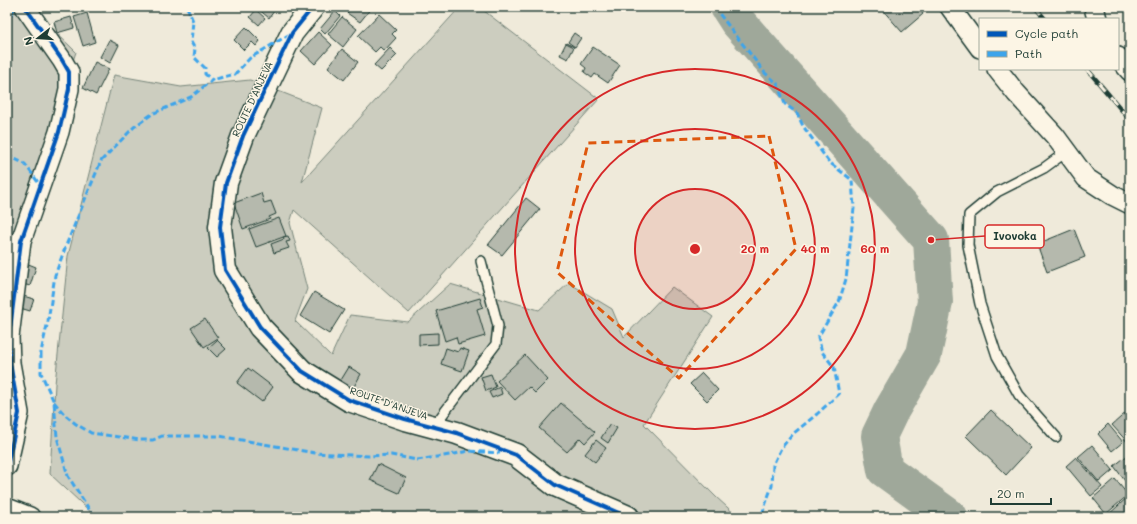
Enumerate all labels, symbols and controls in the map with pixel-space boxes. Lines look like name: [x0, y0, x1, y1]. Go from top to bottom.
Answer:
north arrow: [18, 18, 58, 58]
legend: [979, 18, 1119, 70]
text: Cycle path: [1015, 25, 1078, 41]
text: N: [20, 35, 36, 47]
text: Path: [1015, 45, 1042, 61]
street label: ROUTE D'ANJEVA: [228, 59, 276, 139]
callout: Ivovoka: [985, 225, 1044, 248]
text: Ivovoka: [993, 228, 1037, 243]
text: 20 m: [741, 240, 769, 256]
text: 40 m: [800, 240, 830, 256]
text: 60 m: [861, 240, 889, 256]
centre of rings: [688, 242, 702, 256]
street label: ROUTE D'ANJEVA: [348, 383, 430, 423]
scale bar: [991, 480, 1051, 506]
text: 20 m: [997, 485, 1025, 501]

